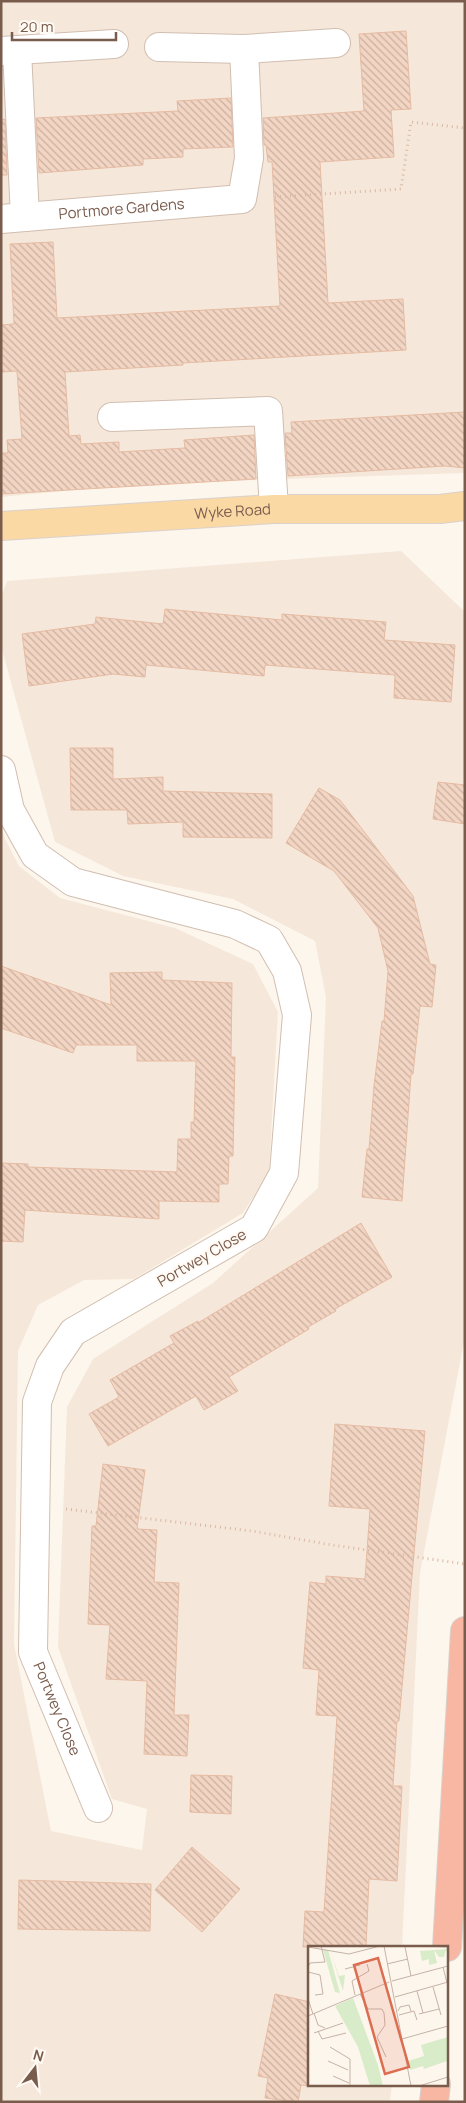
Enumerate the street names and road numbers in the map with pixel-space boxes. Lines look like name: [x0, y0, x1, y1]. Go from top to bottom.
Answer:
street label: Portmore Gardens: [58, 193, 185, 224]
street label: Wyke Road: [194, 498, 271, 524]
street label: Portwey Close: [153, 1223, 250, 1292]
street label: Portwey Close: [28, 1659, 86, 1759]

